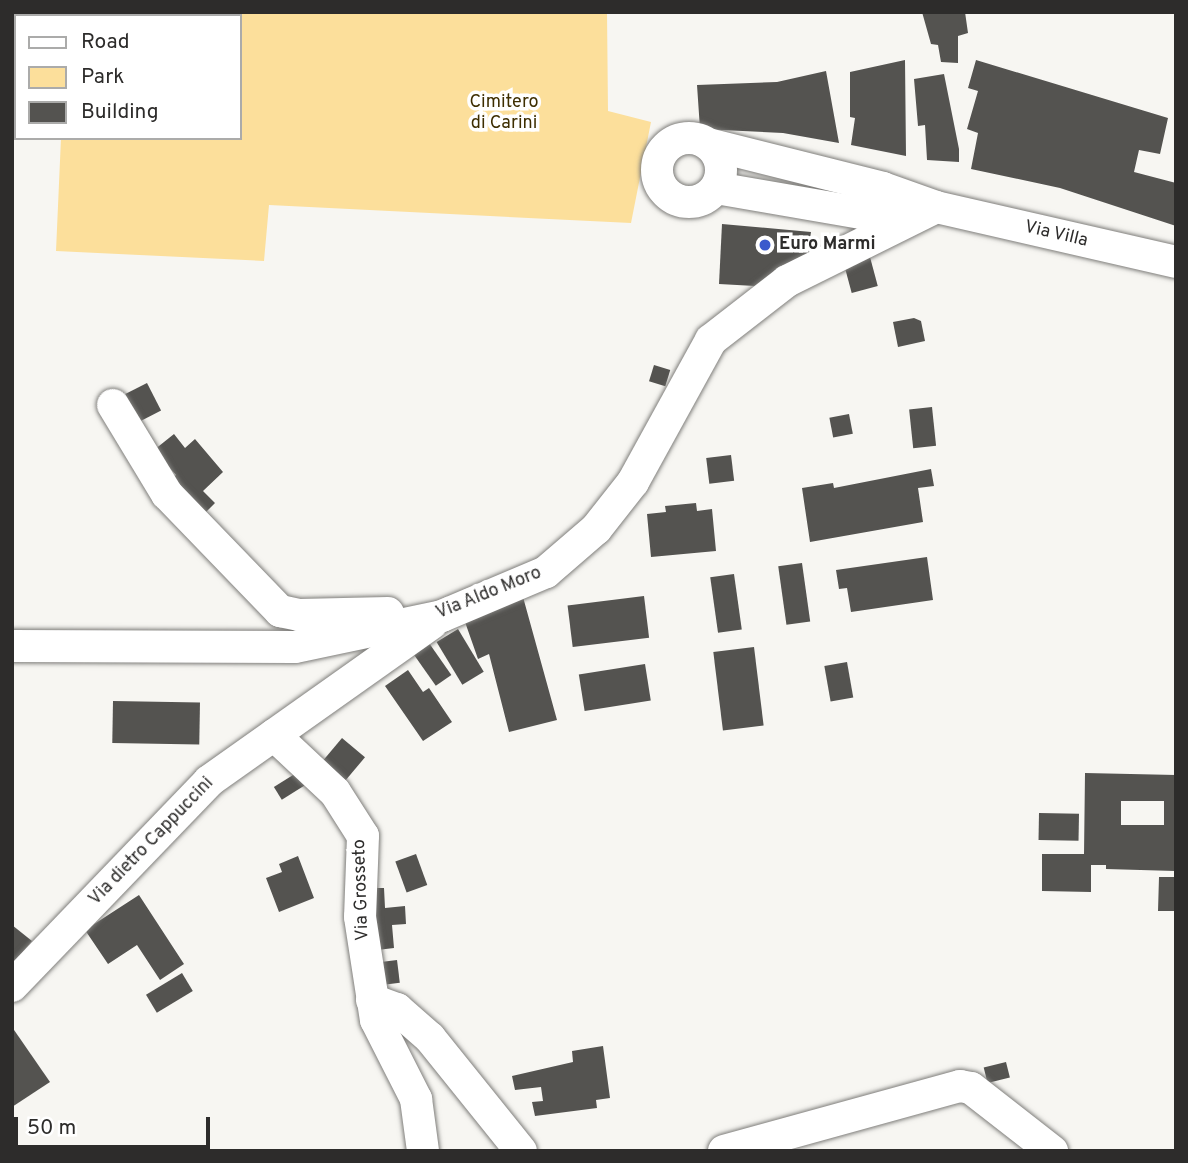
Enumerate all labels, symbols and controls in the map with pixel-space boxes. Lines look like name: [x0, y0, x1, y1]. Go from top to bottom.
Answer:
legend: [14, 14, 242, 140]
text: Road: [81, 29, 130, 56]
text: Park: [81, 64, 124, 91]
park label: Cimitero di Carini: [469, 93, 539, 136]
text: Building: [81, 99, 159, 126]
street label: Via Villa: [1022, 217, 1090, 253]
place label: Euro Marmi: [779, 234, 875, 256]
marker: Euro Marmi: [757, 237, 773, 253]
street label: Via Aldo Moro: [433, 563, 545, 625]
street label: Via dietro Cappuccini: [85, 773, 219, 911]
street label: Via Grosseto: [349, 839, 375, 941]
scale bar: [18, 1104, 214, 1148]
text: 50 m: [27, 1115, 76, 1142]

